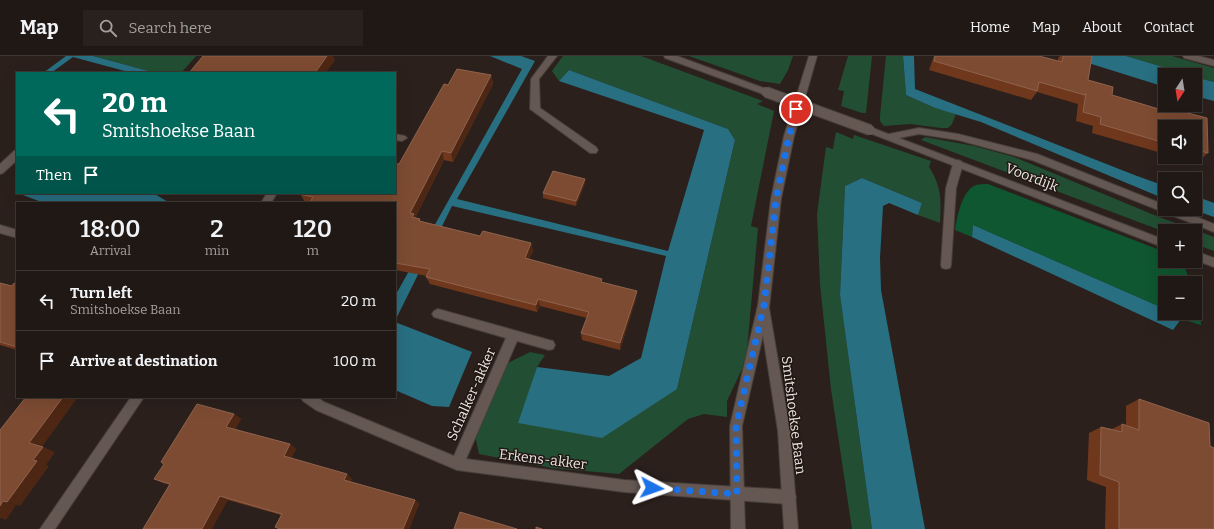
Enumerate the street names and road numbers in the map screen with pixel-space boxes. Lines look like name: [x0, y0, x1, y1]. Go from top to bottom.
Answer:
street label: Voordijk: [1003, 160, 1061, 195]
street label: Schalker-akker: [443, 345, 500, 443]
street label: Smitshoekse Baan: [778, 355, 809, 475]
street label: Erkens-akker: [498, 446, 588, 473]

